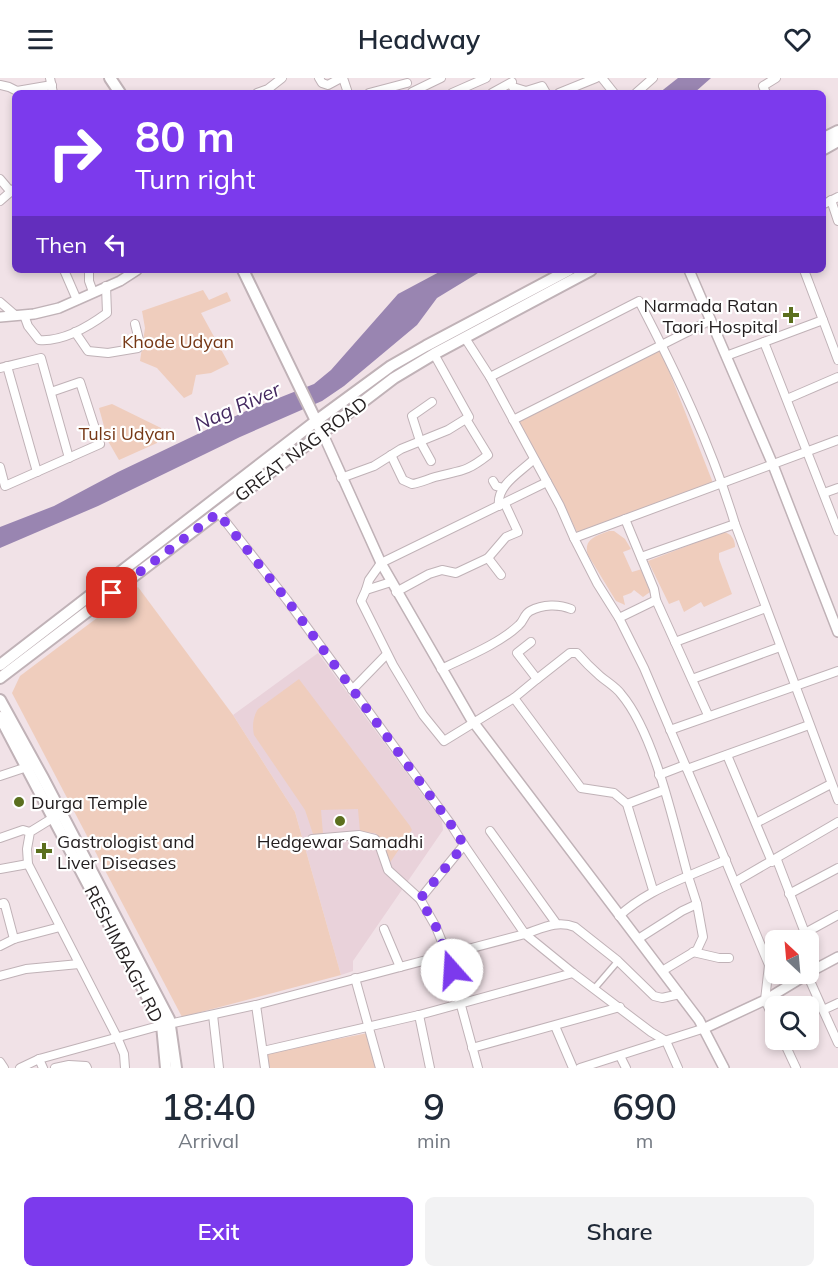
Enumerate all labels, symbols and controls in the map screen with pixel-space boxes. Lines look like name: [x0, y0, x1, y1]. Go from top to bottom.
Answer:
text: Headway: [358, 22, 480, 56]
icon: menu: [24, 23, 57, 56]
icon: heart: [781, 23, 814, 56]
text: 80 m: [135, 110, 235, 163]
icon: right: [36, 114, 114, 192]
text: Turn right: [135, 162, 255, 196]
icon: left: [99, 228, 132, 261]
text: Then: [36, 231, 87, 259]
place label: Narmada Ratan Taori Hospital: [643, 294, 778, 338]
marker: Narmada Ratan Taori Hospital: [782, 306, 800, 324]
park label: Khode Udyan: [122, 330, 234, 353]
water label: Nag River: [190, 376, 285, 436]
street label: GREAT NAG ROAD: [230, 392, 372, 506]
park label: Tulsi Udyan: [79, 422, 175, 445]
pin: [86, 567, 137, 618]
icon: arrive: [95, 576, 128, 609]
place label: Durga Temple: [31, 791, 148, 814]
marker: Durga Temple: [12, 795, 26, 809]
marker: Hedgewar Samadhi: [333, 814, 347, 828]
place label: Gastrologist and Liver Diseases: [57, 830, 194, 874]
place label: Hedgewar Samadhi: [257, 830, 423, 853]
marker: Gastrologist and Liver Diseases: [35, 842, 53, 860]
street label: RESHIMBAGH RD: [80, 882, 168, 1026]
north arrow: [765, 930, 819, 984]
map controls: [765, 930, 819, 1050]
position arrow: [420, 938, 484, 1002]
button: search: [765, 996, 819, 1050]
text: 18:40: [161, 1084, 256, 1129]
text: 9: [423, 1084, 445, 1129]
text: 690: [612, 1084, 677, 1129]
text: Arrival: [178, 1128, 239, 1153]
text: min: [417, 1128, 451, 1153]
text: m: [636, 1128, 653, 1153]
button: Exit: [24, 1197, 413, 1266]
button: Share: [425, 1197, 814, 1266]

